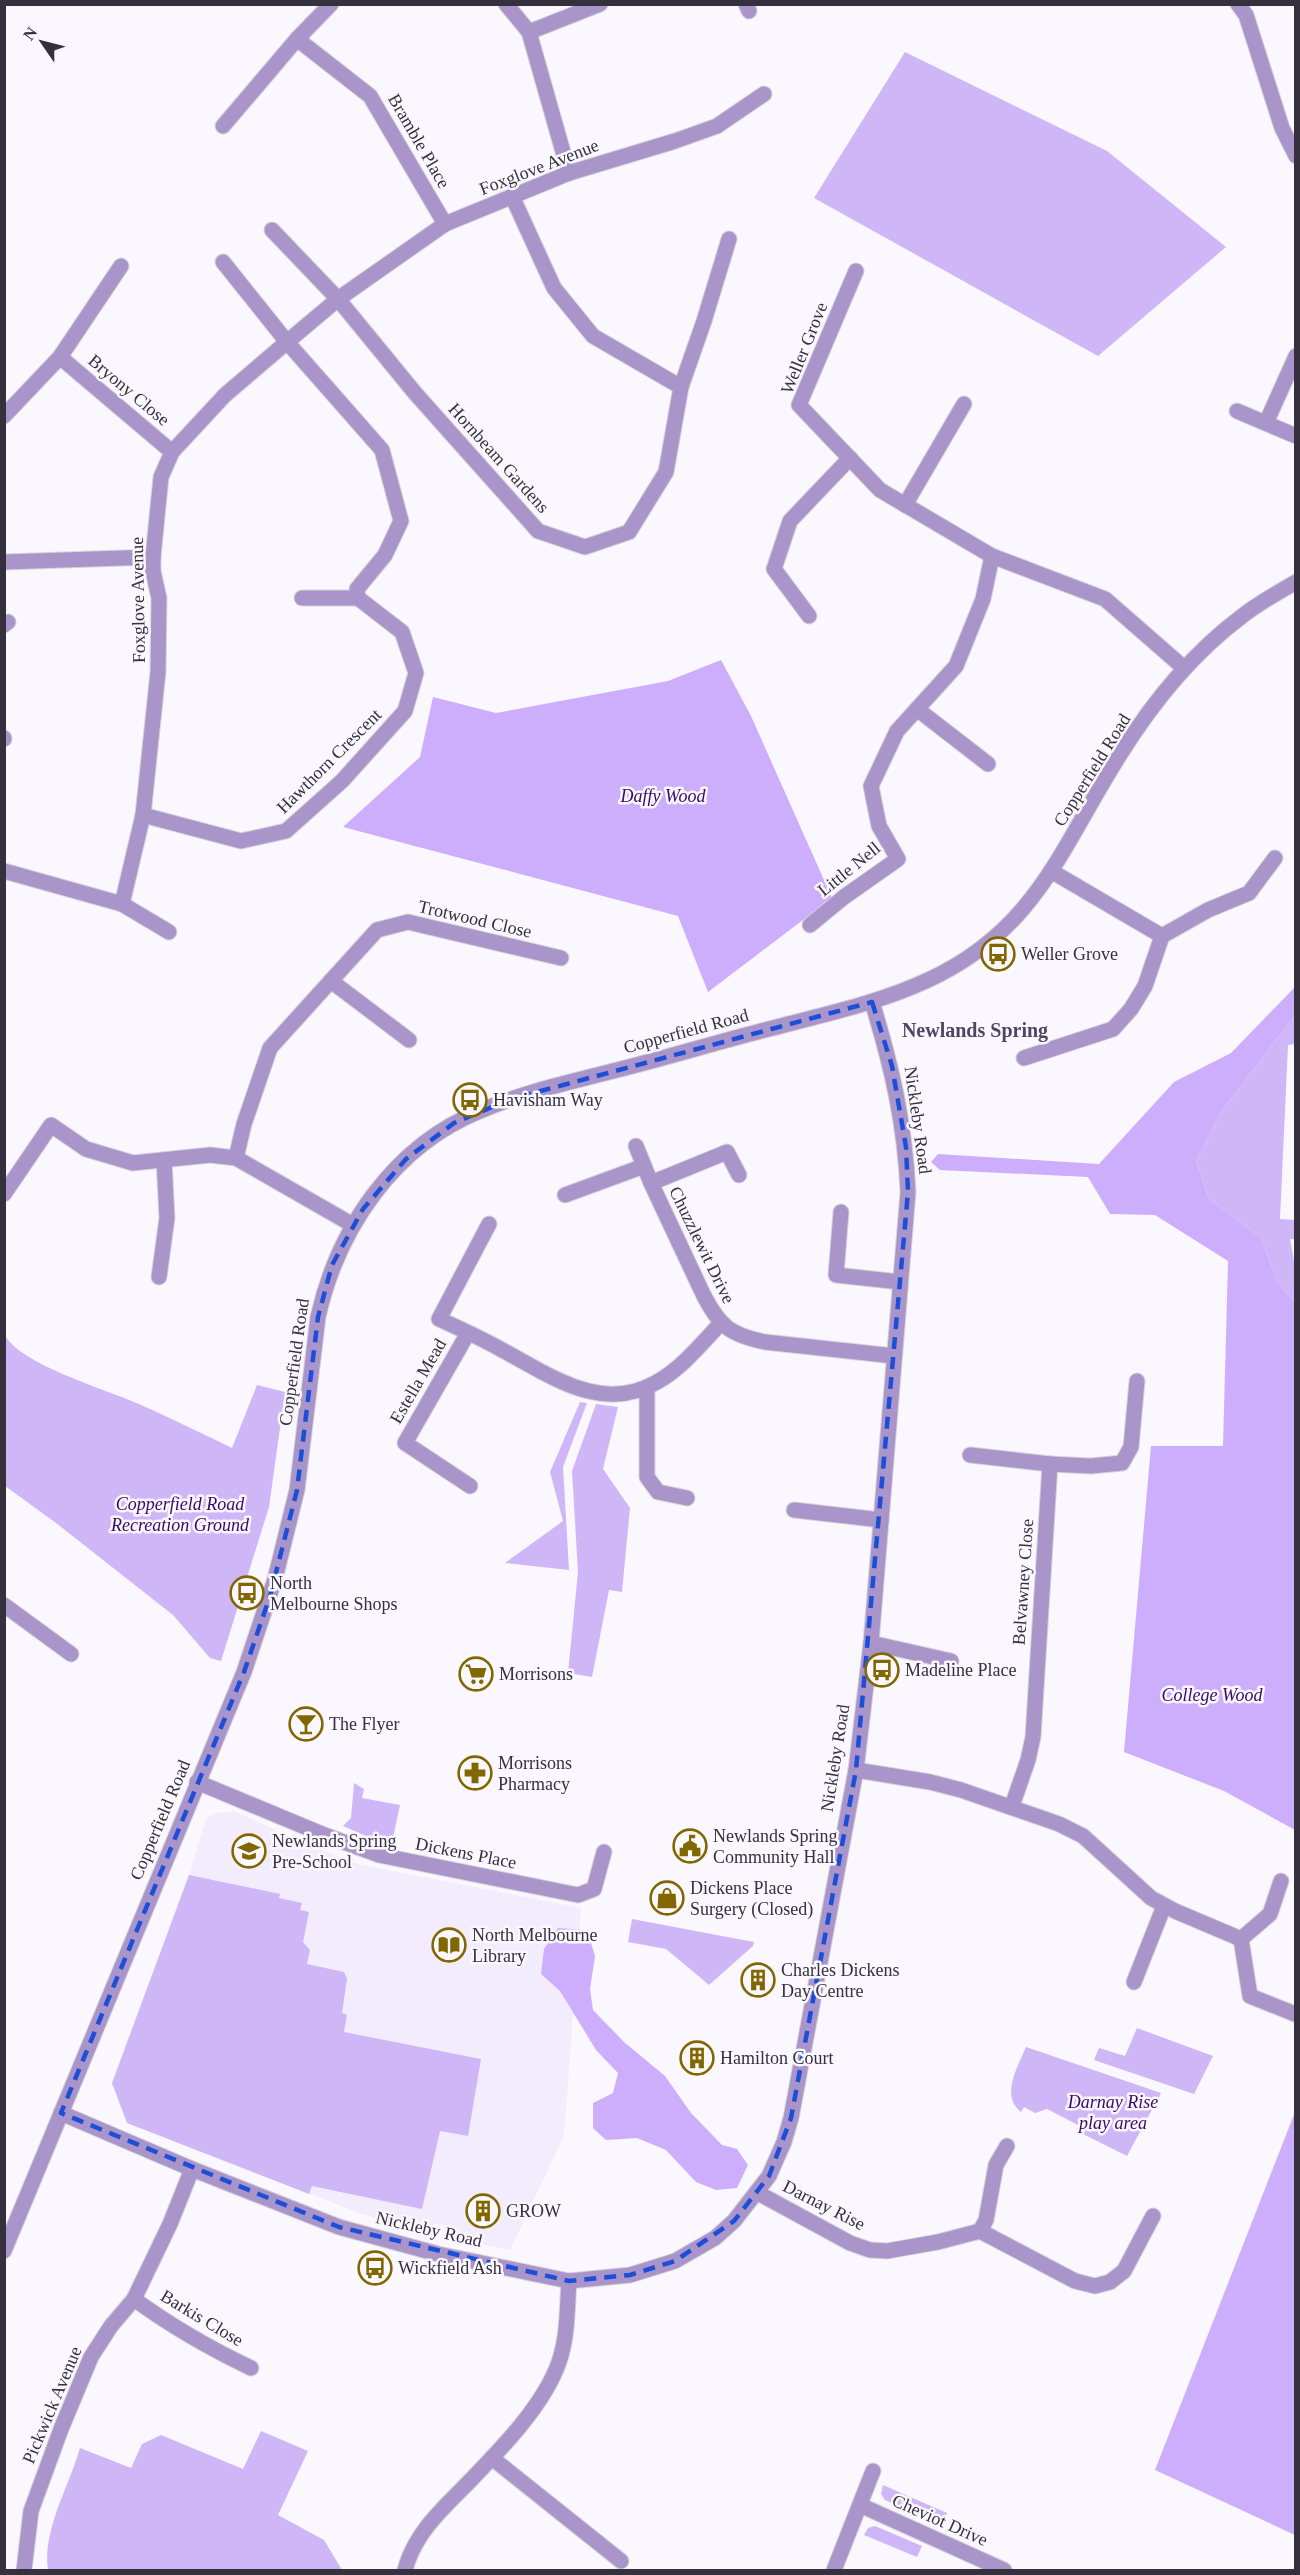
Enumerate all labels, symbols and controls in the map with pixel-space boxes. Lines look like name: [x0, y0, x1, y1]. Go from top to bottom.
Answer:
north arrow: [12, 12, 72, 72]
text: N: [20, 24, 41, 43]
street label: Bramble Place: [384, 90, 454, 192]
street label: Foxglove Avenue: [477, 135, 601, 199]
street label: Weller Grove: [777, 299, 831, 397]
street label: Bryony Close: [84, 350, 174, 430]
street label: Hornbeam Gardens: [445, 399, 553, 517]
street label: Foxglove Avenue: [127, 537, 149, 663]
street label: Hawthorn Crescent: [273, 705, 385, 817]
street label: Copperfield Road: [1049, 710, 1135, 830]
park label: Daffy Wood: [620, 786, 706, 806]
street label: Little Nell: [814, 838, 884, 900]
street label: Trotwood Close: [416, 896, 534, 942]
bus stop icon: Weller Grove: [980, 936, 1016, 972]
place label: Weller Grove: [1021, 944, 1118, 964]
street label: Copperfield Road: [621, 1005, 751, 1057]
district label: Newlands Spring: [902, 1019, 1048, 1042]
street label: Nickleby Road: [901, 1065, 935, 1175]
bus stop icon: Havisham Way: [452, 1082, 488, 1118]
place label: Havisham Way: [493, 1090, 603, 1110]
street label: Chuzzlewit Drive: [665, 1183, 739, 1307]
street label: Copperfield Road: [275, 1297, 313, 1427]
street label: Estella Mead: [386, 1335, 450, 1427]
park label: Copperfield Road Recreation Ground: [110, 1494, 250, 1535]
street label: Belvawney Close: [1009, 1518, 1037, 1646]
place label: North Melbourne Shops: [270, 1573, 398, 1614]
bus stop icon: North Melbourne Shops: [229, 1575, 265, 1611]
bus stop icon: Madeline Place: [864, 1652, 900, 1688]
supermarket icon: Morrisons: [458, 1656, 494, 1692]
place label: Madeline Place: [905, 1660, 1016, 1680]
place label: Morrisons: [499, 1664, 573, 1684]
park label: College Wood: [1162, 1685, 1263, 1705]
street label: Nickleby Road: [817, 1703, 853, 1813]
bar icon: The Flyer: [288, 1706, 324, 1742]
place label: The Flyer: [329, 1714, 399, 1734]
place label: Morrisons Pharmacy: [498, 1753, 572, 1794]
pharmacy icon: Morrisons Pharmacy: [457, 1755, 493, 1791]
street label: Copperfield Road: [126, 1757, 194, 1883]
place label: Newlands Spring Community Hall: [713, 1826, 838, 1867]
public building icon: Newlands Spring Community Hall: [672, 1828, 708, 1864]
place label: Newlands Spring Pre-School: [272, 1831, 397, 1872]
school or university icon: Newlands Spring Pre-School: [231, 1833, 267, 1869]
street label: Dickens Place: [414, 1833, 518, 1873]
place label: Dickens Place Surgery (Closed): [690, 1878, 813, 1920]
shop icon: Dickens Place Surgery (Closed): [649, 1880, 685, 1916]
place label: North Melbourne Library: [472, 1925, 597, 1966]
library icon: North Melbourne Library: [431, 1927, 467, 1963]
place label: Charles Dickens Day Centre: [781, 1960, 899, 2001]
building icon: Charles Dickens Day Centre: [740, 1962, 776, 1998]
building icon: Hamilton Court: [679, 2040, 715, 2076]
place label: Hamilton Court: [720, 2048, 834, 2068]
park label: Darnay Rise play area: [1067, 2092, 1158, 2133]
street label: Darnay Rise: [780, 2176, 868, 2234]
building icon: GROW: [465, 2193, 501, 2229]
place label: GROW: [506, 2201, 561, 2221]
street label: Nickleby Road: [374, 2207, 484, 2251]
bus stop icon: Wickfield Ash: [357, 2250, 393, 2286]
place label: Wickfield Ash: [398, 2258, 502, 2278]
street label: Barkis Close: [157, 2286, 247, 2350]
street label: Pickwick Avenue: [18, 2343, 86, 2467]
street label: Cheviot Drive: [889, 2490, 991, 2550]

